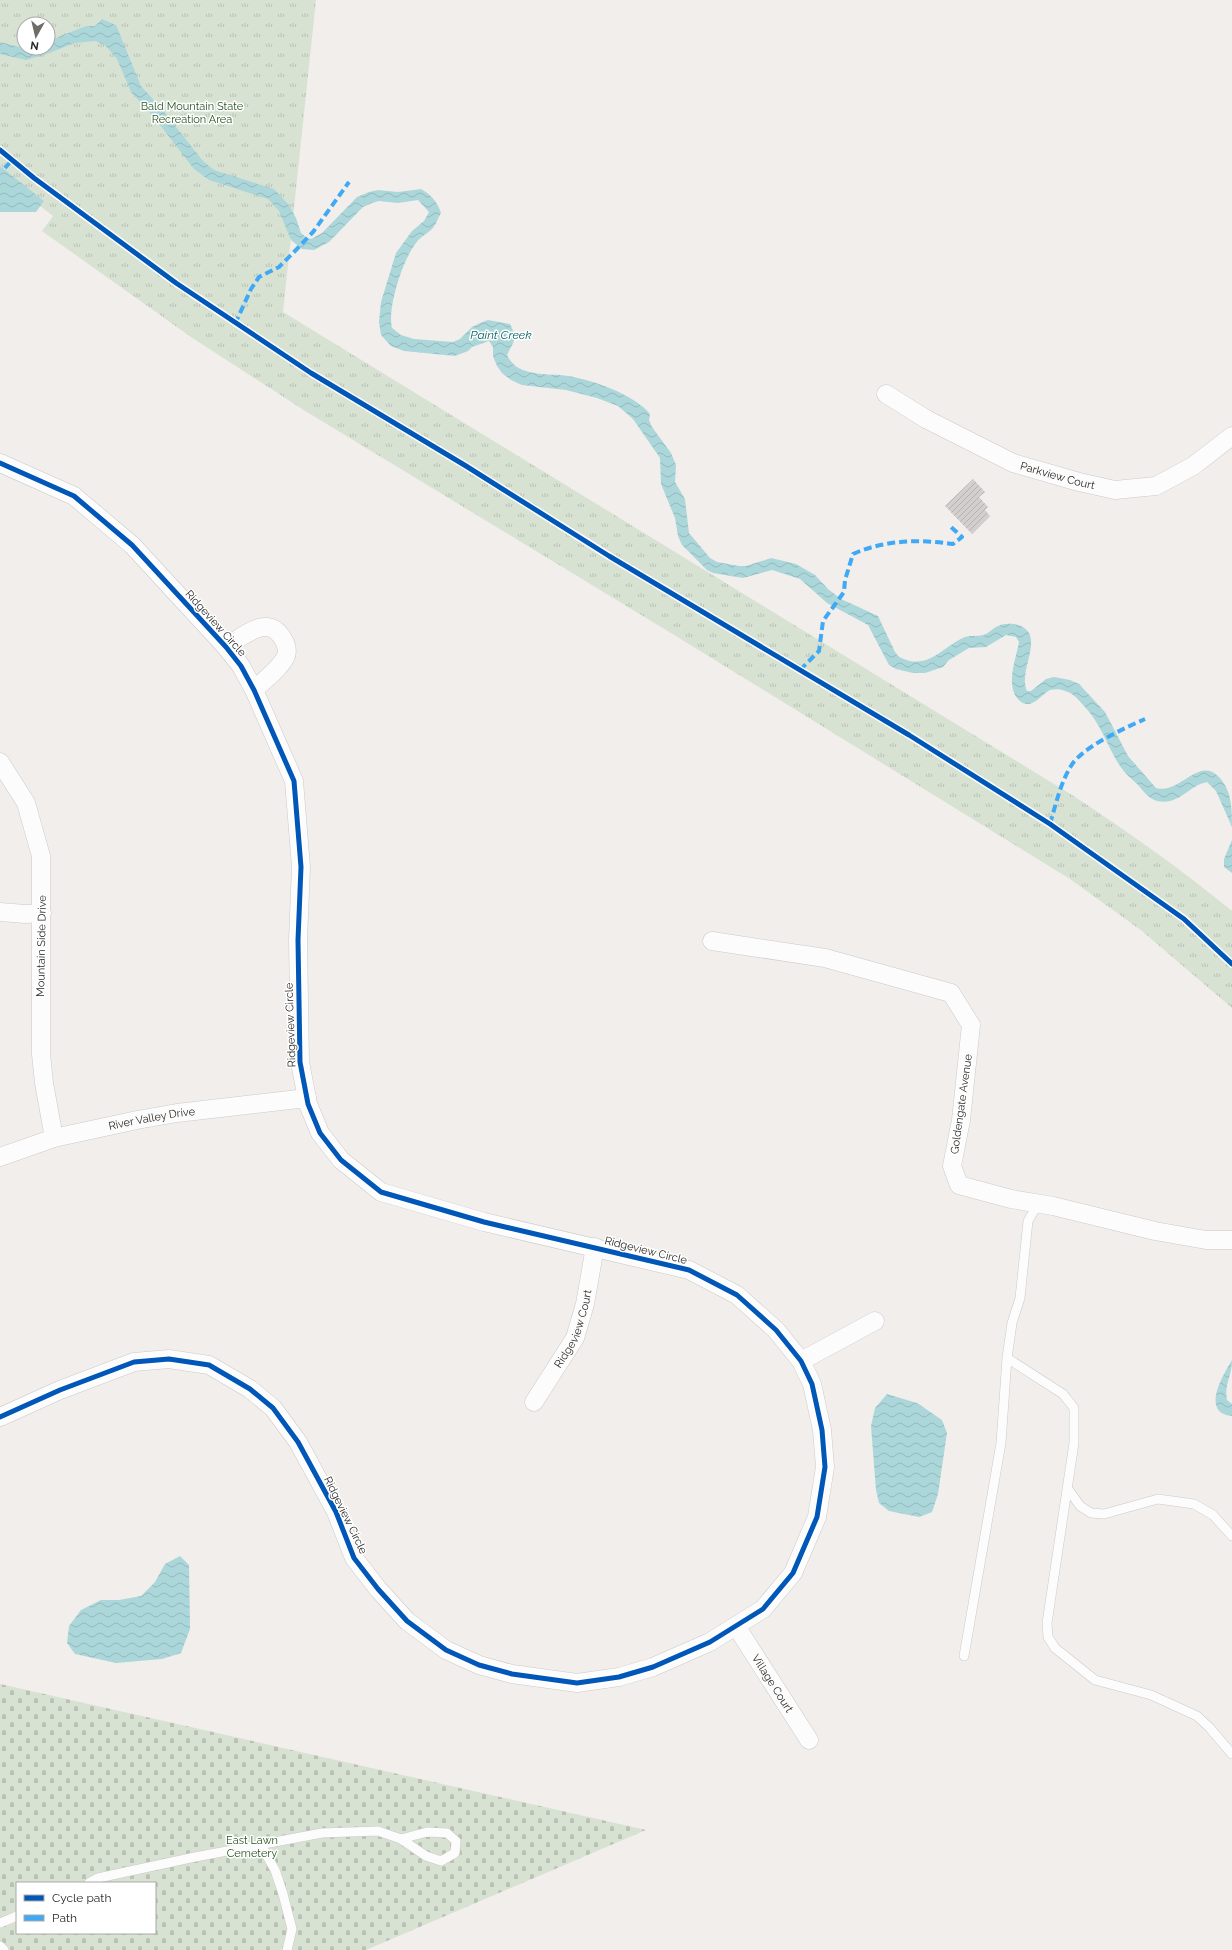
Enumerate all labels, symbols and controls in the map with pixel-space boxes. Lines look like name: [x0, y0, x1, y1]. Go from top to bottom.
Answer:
north arrow: [16, 16, 56, 56]
text: N: [30, 38, 40, 52]
park label: Bald Mountain State Recreation Area: [141, 100, 244, 126]
water label: Paint Creek: [470, 328, 532, 342]
street label: Parkview Court: [1019, 459, 1096, 492]
street label: Ridgeview Circle: [182, 588, 249, 660]
street label: Mountain Side Drive: [34, 895, 49, 997]
street label: Ridgeview Circle: [283, 982, 298, 1067]
street label: Goldengate Avenue: [948, 1053, 975, 1155]
street label: River Valley Drive: [107, 1105, 196, 1133]
street label: Ridgeview Circle: [603, 1234, 689, 1267]
street label: Ridgeview Court: [552, 1288, 594, 1370]
street label: Ridgeview Circle: [321, 1474, 370, 1557]
street label: Village Court: [749, 1652, 796, 1715]
park label: East Lawn Cemetery: [226, 1834, 278, 1860]
legend: [16, 1882, 156, 1934]
text: Cycle path: [52, 1891, 111, 1905]
text: Path: [52, 1911, 77, 1925]

